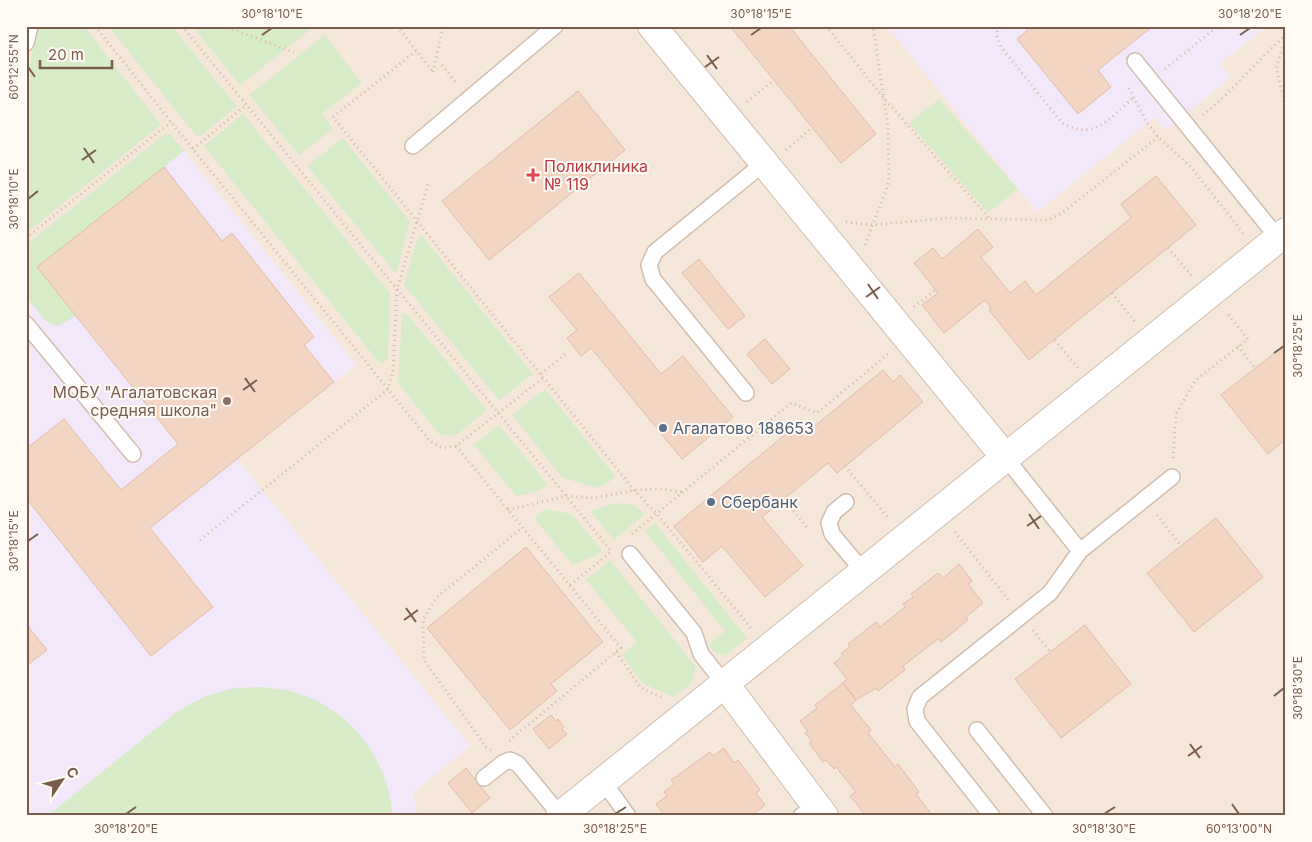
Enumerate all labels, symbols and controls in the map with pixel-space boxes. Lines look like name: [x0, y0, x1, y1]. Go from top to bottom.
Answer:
text: 30°18'10"E: [241, 6, 303, 21]
text: 30°18'15"E: [730, 6, 792, 21]
text: 30°18'20"E: [1218, 6, 1282, 21]
text: 60°12'55"N: [6, 34, 21, 100]
scale bar: [40, 38, 112, 70]
text: 20 m: [48, 45, 84, 64]
place label: Поликлиника № 119: [544, 156, 648, 194]
text: 30°18'10"E: [6, 168, 21, 230]
marker: Поликлиника № 119: [526, 168, 540, 182]
text: 30°18'25"E: [1290, 314, 1305, 378]
place label: МОБУ "Агалатовская средняя школа": [53, 382, 217, 420]
marker: МОБУ "Агалатовская средняя школа": [221, 395, 233, 407]
place label: Агалатово 188653: [673, 418, 814, 438]
marker: Агалатово 188653: [657, 422, 669, 434]
place label: Сбербанк: [721, 492, 798, 512]
marker: Сбербанк: [705, 496, 717, 508]
text: 30°18'15"E: [6, 510, 21, 572]
text: 30°18'30"E: [1290, 656, 1305, 720]
north arrow: [38, 754, 88, 804]
text: С: [63, 763, 83, 781]
text: 30°18'20"E: [94, 821, 158, 836]
text: 30°18'25"E: [583, 821, 647, 836]
text: 30°18'30"E: [1072, 821, 1136, 836]
text: 60°13'00"N: [1206, 821, 1272, 836]

